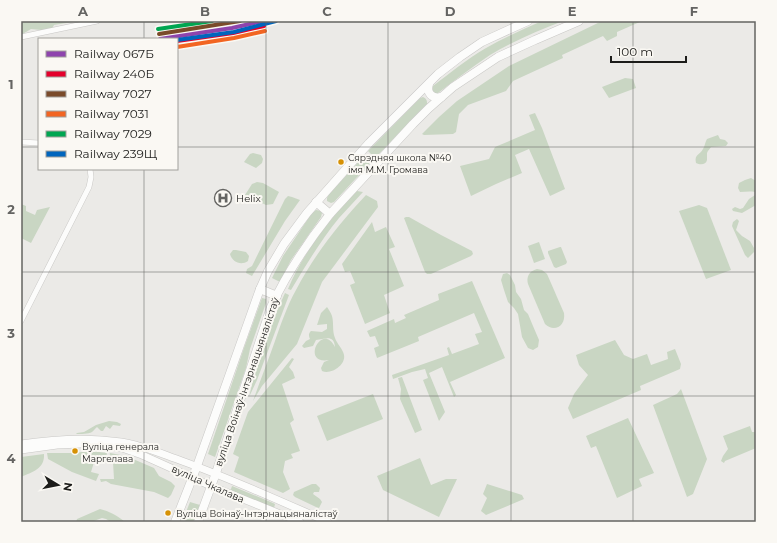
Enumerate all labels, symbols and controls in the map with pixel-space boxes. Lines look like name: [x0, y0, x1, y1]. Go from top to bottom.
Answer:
text: A: [77, 3, 89, 19]
text: B: [200, 3, 210, 19]
text: C: [322, 3, 332, 19]
text: D: [445, 3, 456, 19]
text: E: [568, 3, 577, 19]
text: F: [690, 3, 698, 19]
legend: [38, 38, 178, 170]
scale bar: [611, 38, 686, 64]
text: 100 m: [617, 44, 653, 59]
text: Railway 067Б: [74, 46, 154, 61]
text: Railway 240Б: [74, 66, 154, 81]
text: 1: [8, 76, 14, 92]
text: Railway 7027: [74, 86, 152, 101]
text: Railway 7031: [74, 106, 149, 121]
text: Railway 7029: [74, 126, 152, 141]
text: Railway 239Щ: [74, 146, 158, 161]
place label: Сярэдняя школа №40 імя М.М. Громава: [348, 152, 451, 175]
marker: Сярэдняя школа №40 імя М.М. Громава: [336, 157, 346, 167]
hospital icon: Helix: [213, 188, 233, 208]
place label: Helix: [236, 192, 262, 205]
text: 2: [7, 201, 15, 217]
street label: вуліца Воінаў-Інтэрнацыяналістаў: [212, 295, 282, 468]
text: 3: [6, 325, 15, 341]
place label: Вуліца генерала Маргелава: [82, 441, 159, 464]
marker: Вуліца генерала Маргелава: [70, 446, 80, 456]
text: 4: [7, 450, 16, 466]
street label: вуліца Чкалава: [169, 462, 247, 506]
north arrow: [38, 465, 78, 505]
text: N: [60, 481, 76, 492]
marker: Вуліца Воінаў-Інтэрнацыяналістаў: [163, 508, 173, 518]
place label: Вуліца Воінаў-Інтэрнацыяналістаў: [176, 508, 337, 519]

